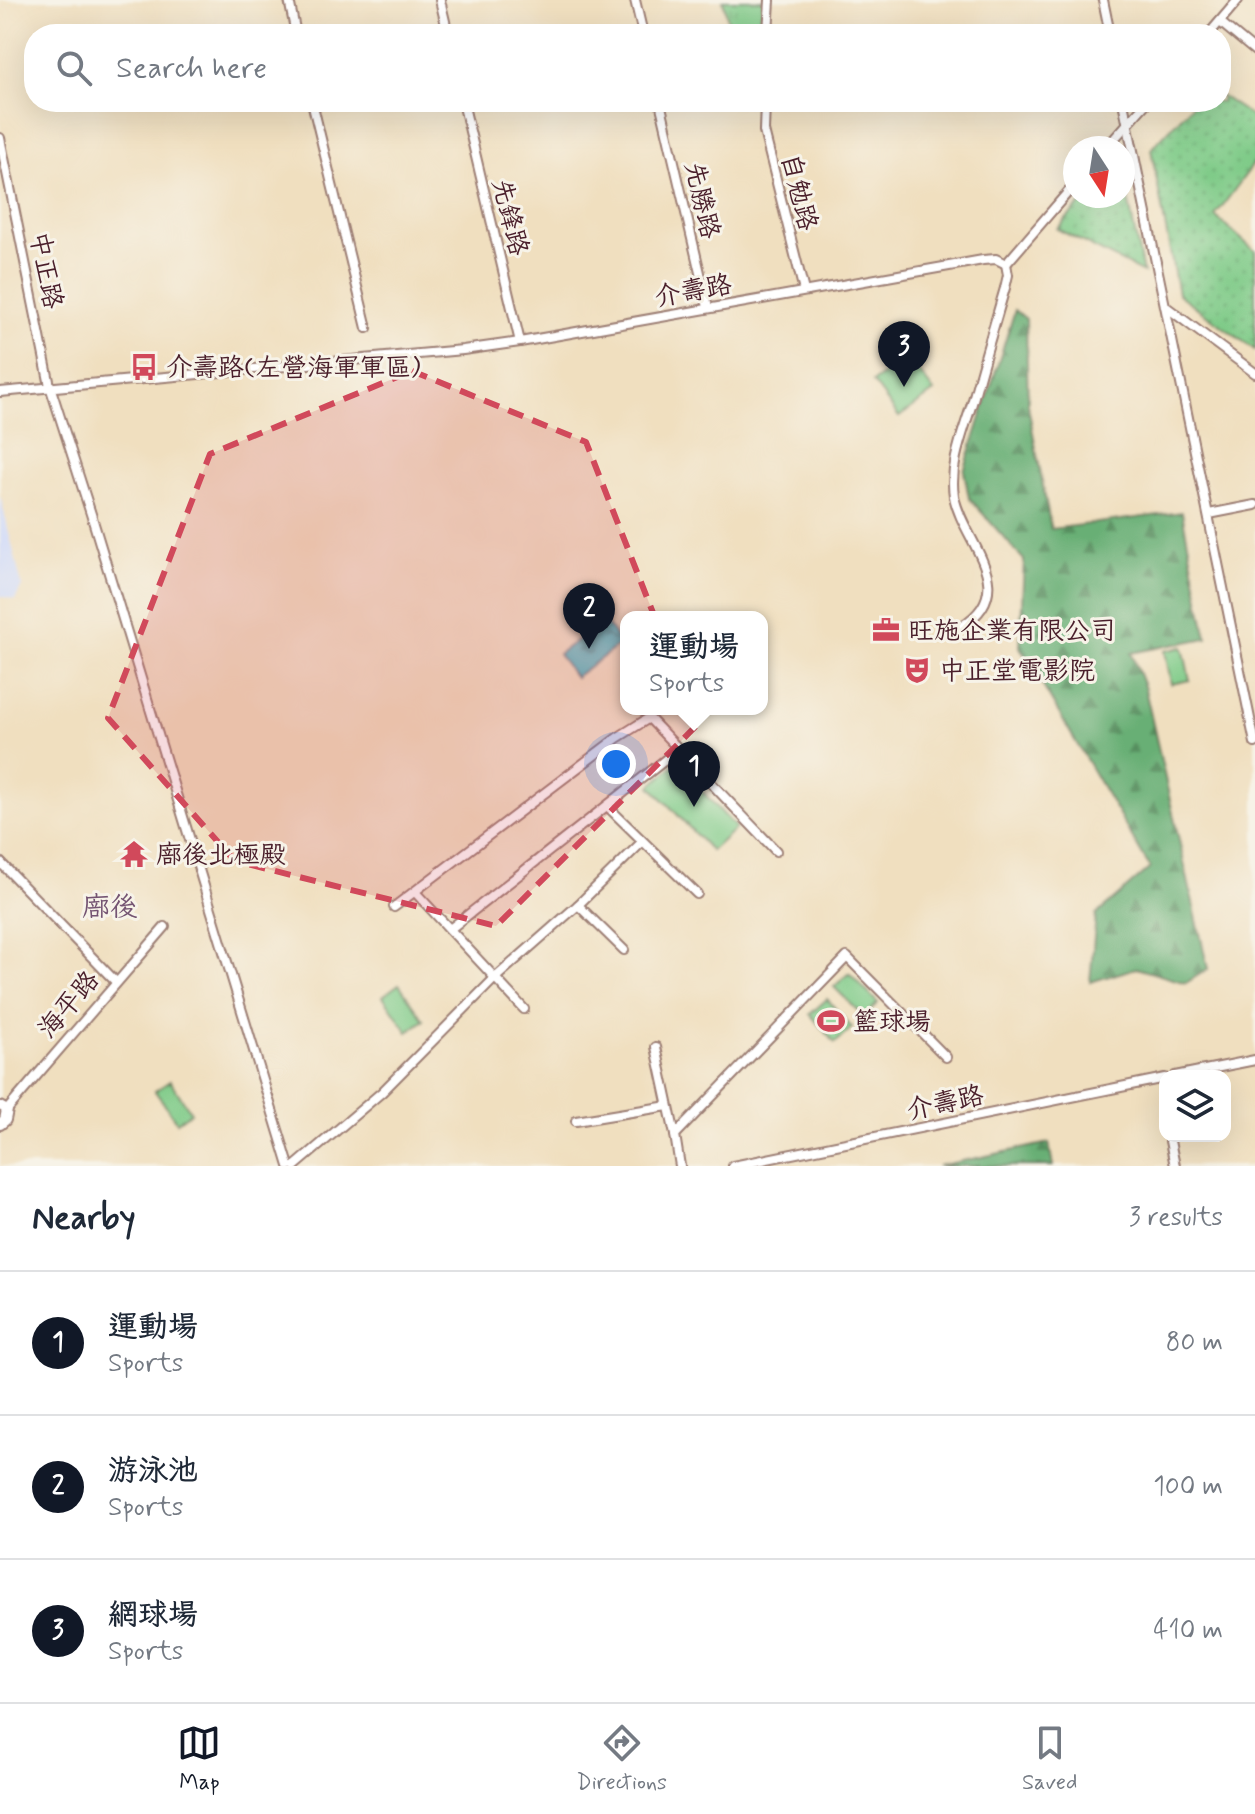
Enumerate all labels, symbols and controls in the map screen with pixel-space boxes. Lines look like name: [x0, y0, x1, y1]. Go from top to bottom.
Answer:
search box: [24, 24, 1231, 112]
icon: search: [52, 46, 96, 90]
text: Search here: [116, 49, 267, 88]
north arrow: [1063, 136, 1135, 208]
street label: 自勉路: [772, 151, 824, 234]
street label: 先勝路: [676, 159, 726, 242]
street label: 先鋒路: [483, 176, 535, 259]
street label: 中正路: [21, 229, 69, 312]
street label: 介壽路: [652, 268, 735, 315]
pin: 3: [878, 321, 930, 387]
bus stop icon: 介壽路(左營海軍軍區): [129, 352, 159, 382]
place label: 介壽路(左營海軍軍區): [166, 352, 420, 386]
pin: 2: [563, 583, 615, 649]
popup: [620, 611, 768, 715]
office icon: 旺施企業有限公司: [871, 615, 901, 645]
place label: 旺施企業有限公司: [908, 615, 1116, 649]
text: 運動場: [649, 628, 739, 667]
theatre icon: 中正堂電影院: [902, 655, 932, 685]
place label: 中正堂電影院: [939, 655, 1095, 689]
text: Sports: [649, 667, 724, 701]
pin: 1: [668, 741, 720, 807]
your location: [596, 744, 636, 784]
temple icon: 廍後北極殿: [119, 839, 149, 869]
place label: 廍後北極殿: [156, 839, 286, 873]
district label: 廍後: [82, 890, 138, 927]
street label: 海平路: [31, 964, 108, 1046]
sports icon: 籃球場: [816, 1006, 846, 1036]
place label: 籃球場: [853, 1006, 931, 1040]
map controls: [1159, 1070, 1231, 1142]
button: layers: [1159, 1070, 1231, 1142]
street label: 介壽路: [904, 1079, 987, 1129]
text: Nearby: [32, 1196, 136, 1241]
text: 3 results: [1129, 1201, 1223, 1235]
text: 運動場: [108, 1308, 198, 1347]
text: 1: [52, 1326, 64, 1360]
text: 80 m: [1166, 1326, 1223, 1360]
text: Sports: [108, 1347, 183, 1381]
text: 游泳池: [108, 1452, 198, 1491]
text: 2: [52, 1470, 64, 1504]
text: 100 m: [1153, 1470, 1223, 1504]
text: Sports: [108, 1491, 183, 1525]
text: 網球場: [108, 1596, 198, 1635]
text: 3: [52, 1614, 64, 1648]
text: 410 m: [1153, 1614, 1223, 1648]
text: Sports: [108, 1635, 183, 1669]
tab: Map: [177, 1721, 221, 1797]
tab: Directions: [576, 1721, 667, 1797]
tab: Saved: [1022, 1721, 1077, 1797]

